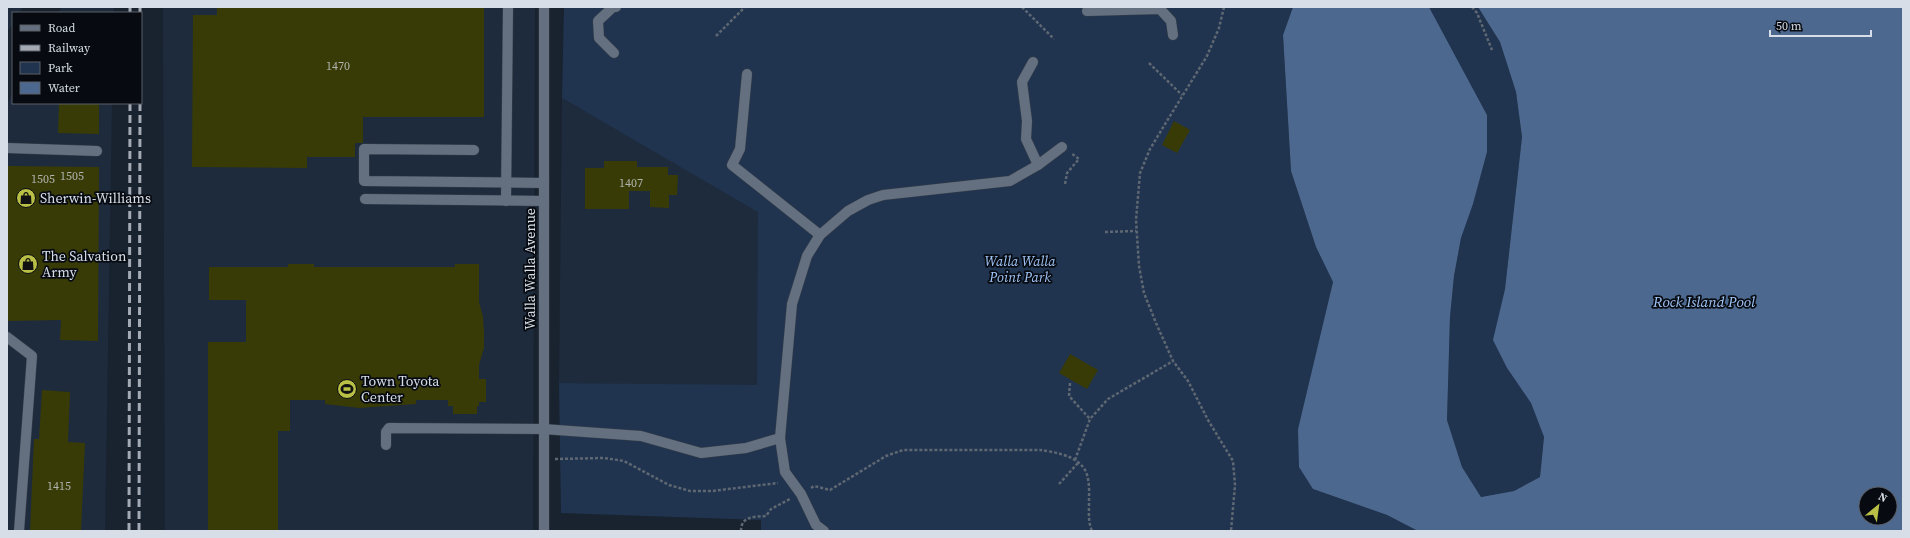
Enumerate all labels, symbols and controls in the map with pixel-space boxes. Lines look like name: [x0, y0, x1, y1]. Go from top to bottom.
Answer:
legend: [12, 12, 142, 104]
scale bar: [1770, 12, 1871, 38]
text: 50 m: [1776, 18, 1802, 34]
text: Road: [48, 20, 75, 36]
text: Railway: [48, 40, 91, 56]
house number: 1470: [326, 58, 350, 74]
text: Park: [48, 60, 73, 76]
text: Water: [48, 80, 80, 96]
house number: 1505: [60, 168, 84, 184]
house number: 1505: [31, 171, 55, 187]
house number: 1407: [619, 175, 643, 191]
shop icon: Sherwin-Williams: [15, 187, 37, 209]
place label: Sherwin-Williams: [40, 188, 151, 208]
street label: Walla Walla Avenue: [520, 208, 540, 330]
place label: The Salvation Army: [42, 246, 127, 282]
park label: Walla Walla Point Park: [984, 251, 1056, 287]
shop icon: The Salvation Army: [17, 253, 39, 275]
water label: Rock Island Pool: [1652, 291, 1756, 312]
place label: Town Toyota Center: [361, 371, 440, 407]
sports icon: Town Toyota Center: [336, 378, 358, 400]
house number: 1415: [47, 478, 71, 494]
north arrow: [1858, 486, 1898, 526]
text: N: [1875, 489, 1890, 506]

